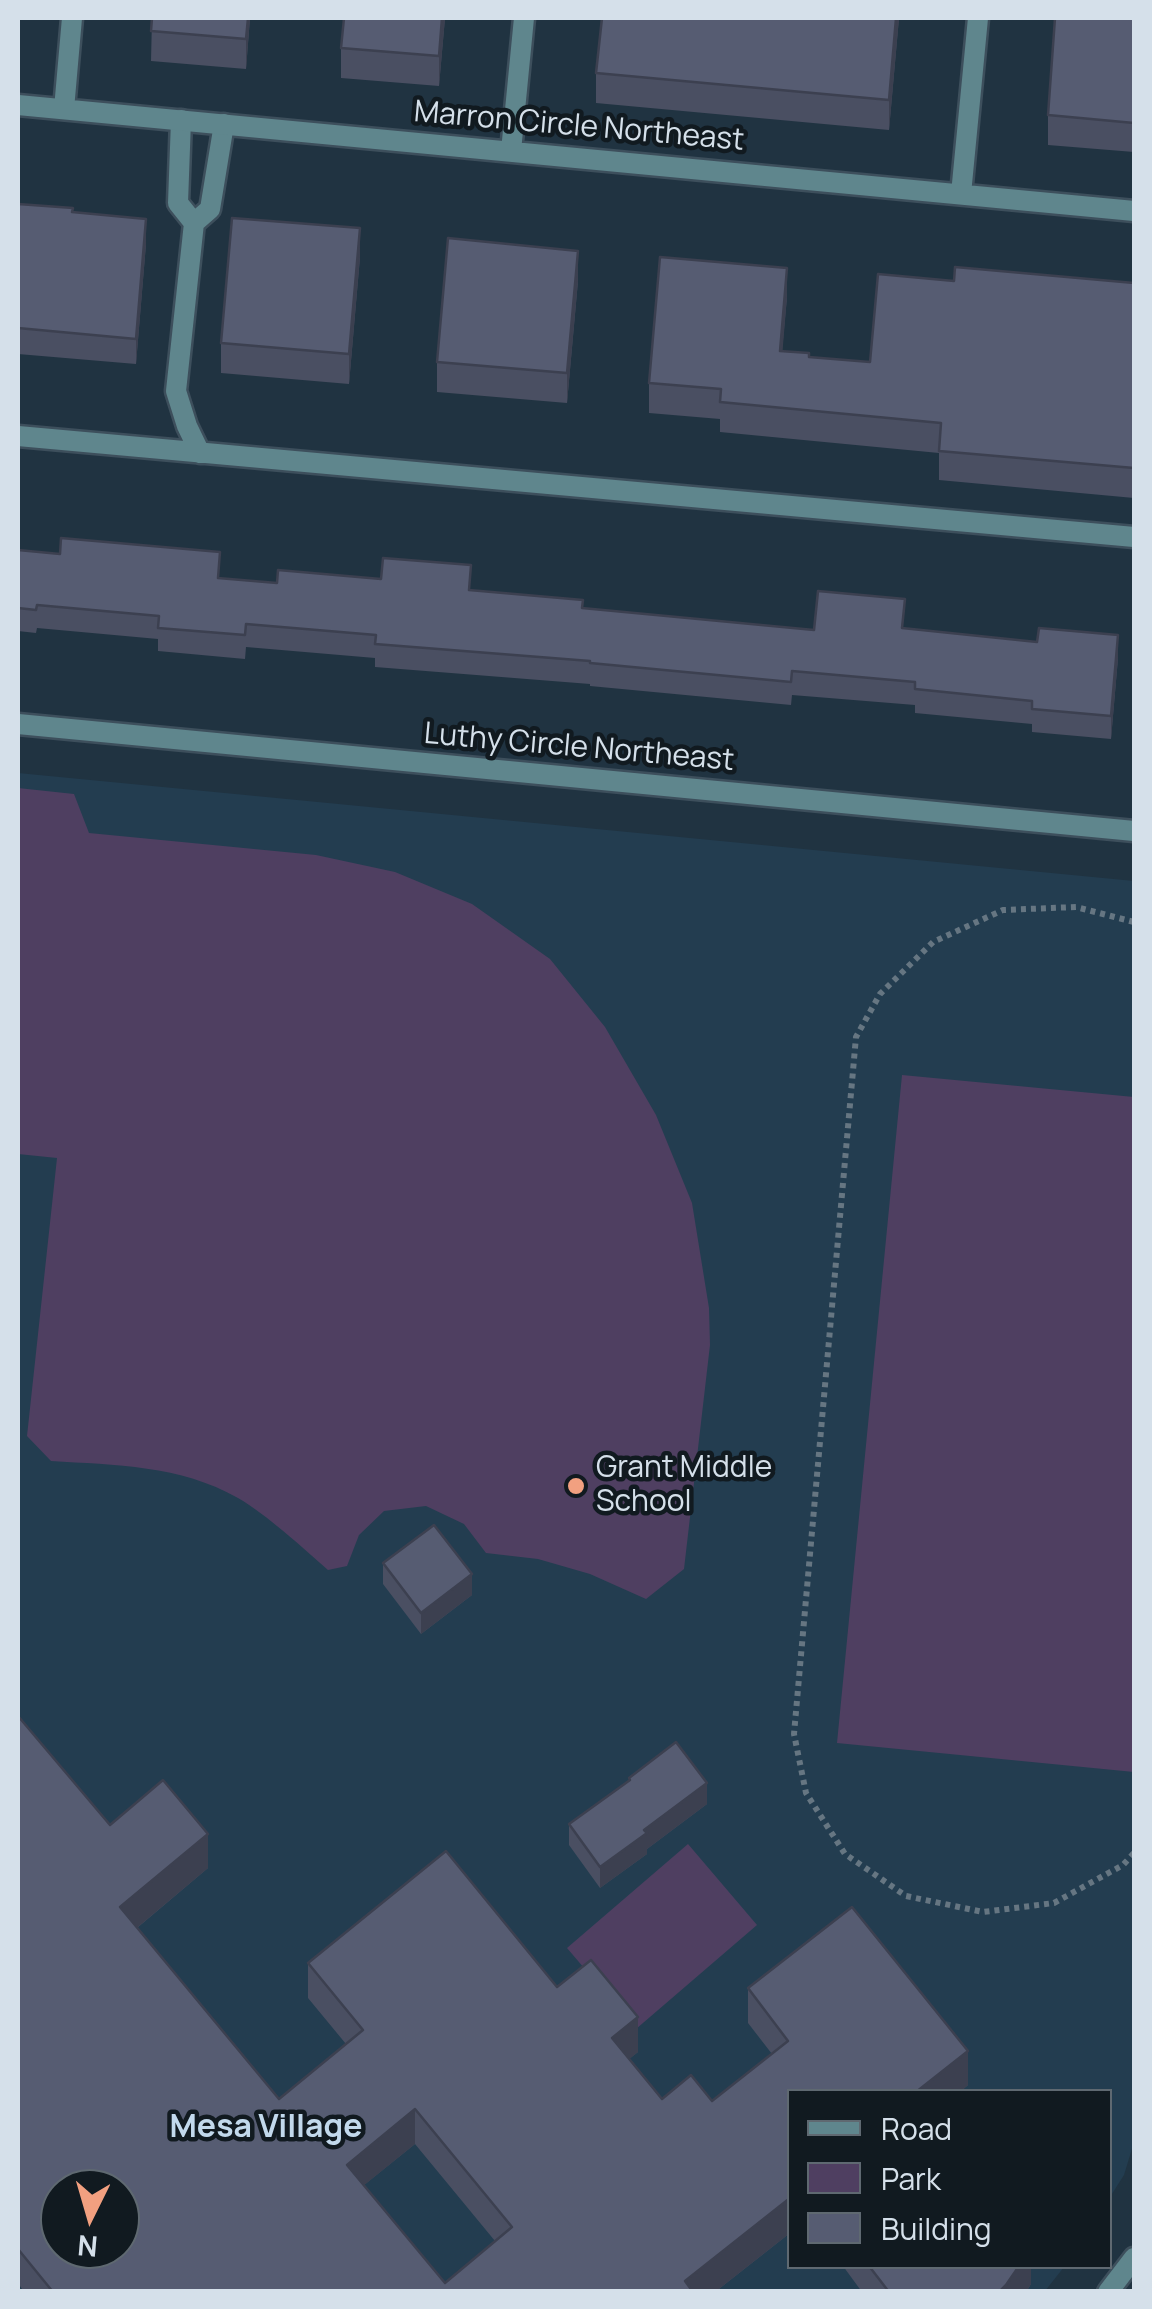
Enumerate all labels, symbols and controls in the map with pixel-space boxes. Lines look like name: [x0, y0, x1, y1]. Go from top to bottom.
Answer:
street label: Marron Circle Northeast: [413, 95, 745, 159]
street label: Luthy Circle Northeast: [422, 717, 736, 779]
place label: Grant Middle School: [596, 1451, 772, 1522]
marker: Grant Middle School: [565, 1475, 587, 1497]
legend: [787, 2089, 1112, 2269]
text: Road: [881, 2108, 952, 2149]
district label: Mesa Village: [170, 2109, 362, 2147]
text: Park: [881, 2158, 941, 2199]
north arrow: [40, 2169, 140, 2269]
text: Building: [881, 2208, 992, 2249]
text: N: [76, 2227, 99, 2267]

